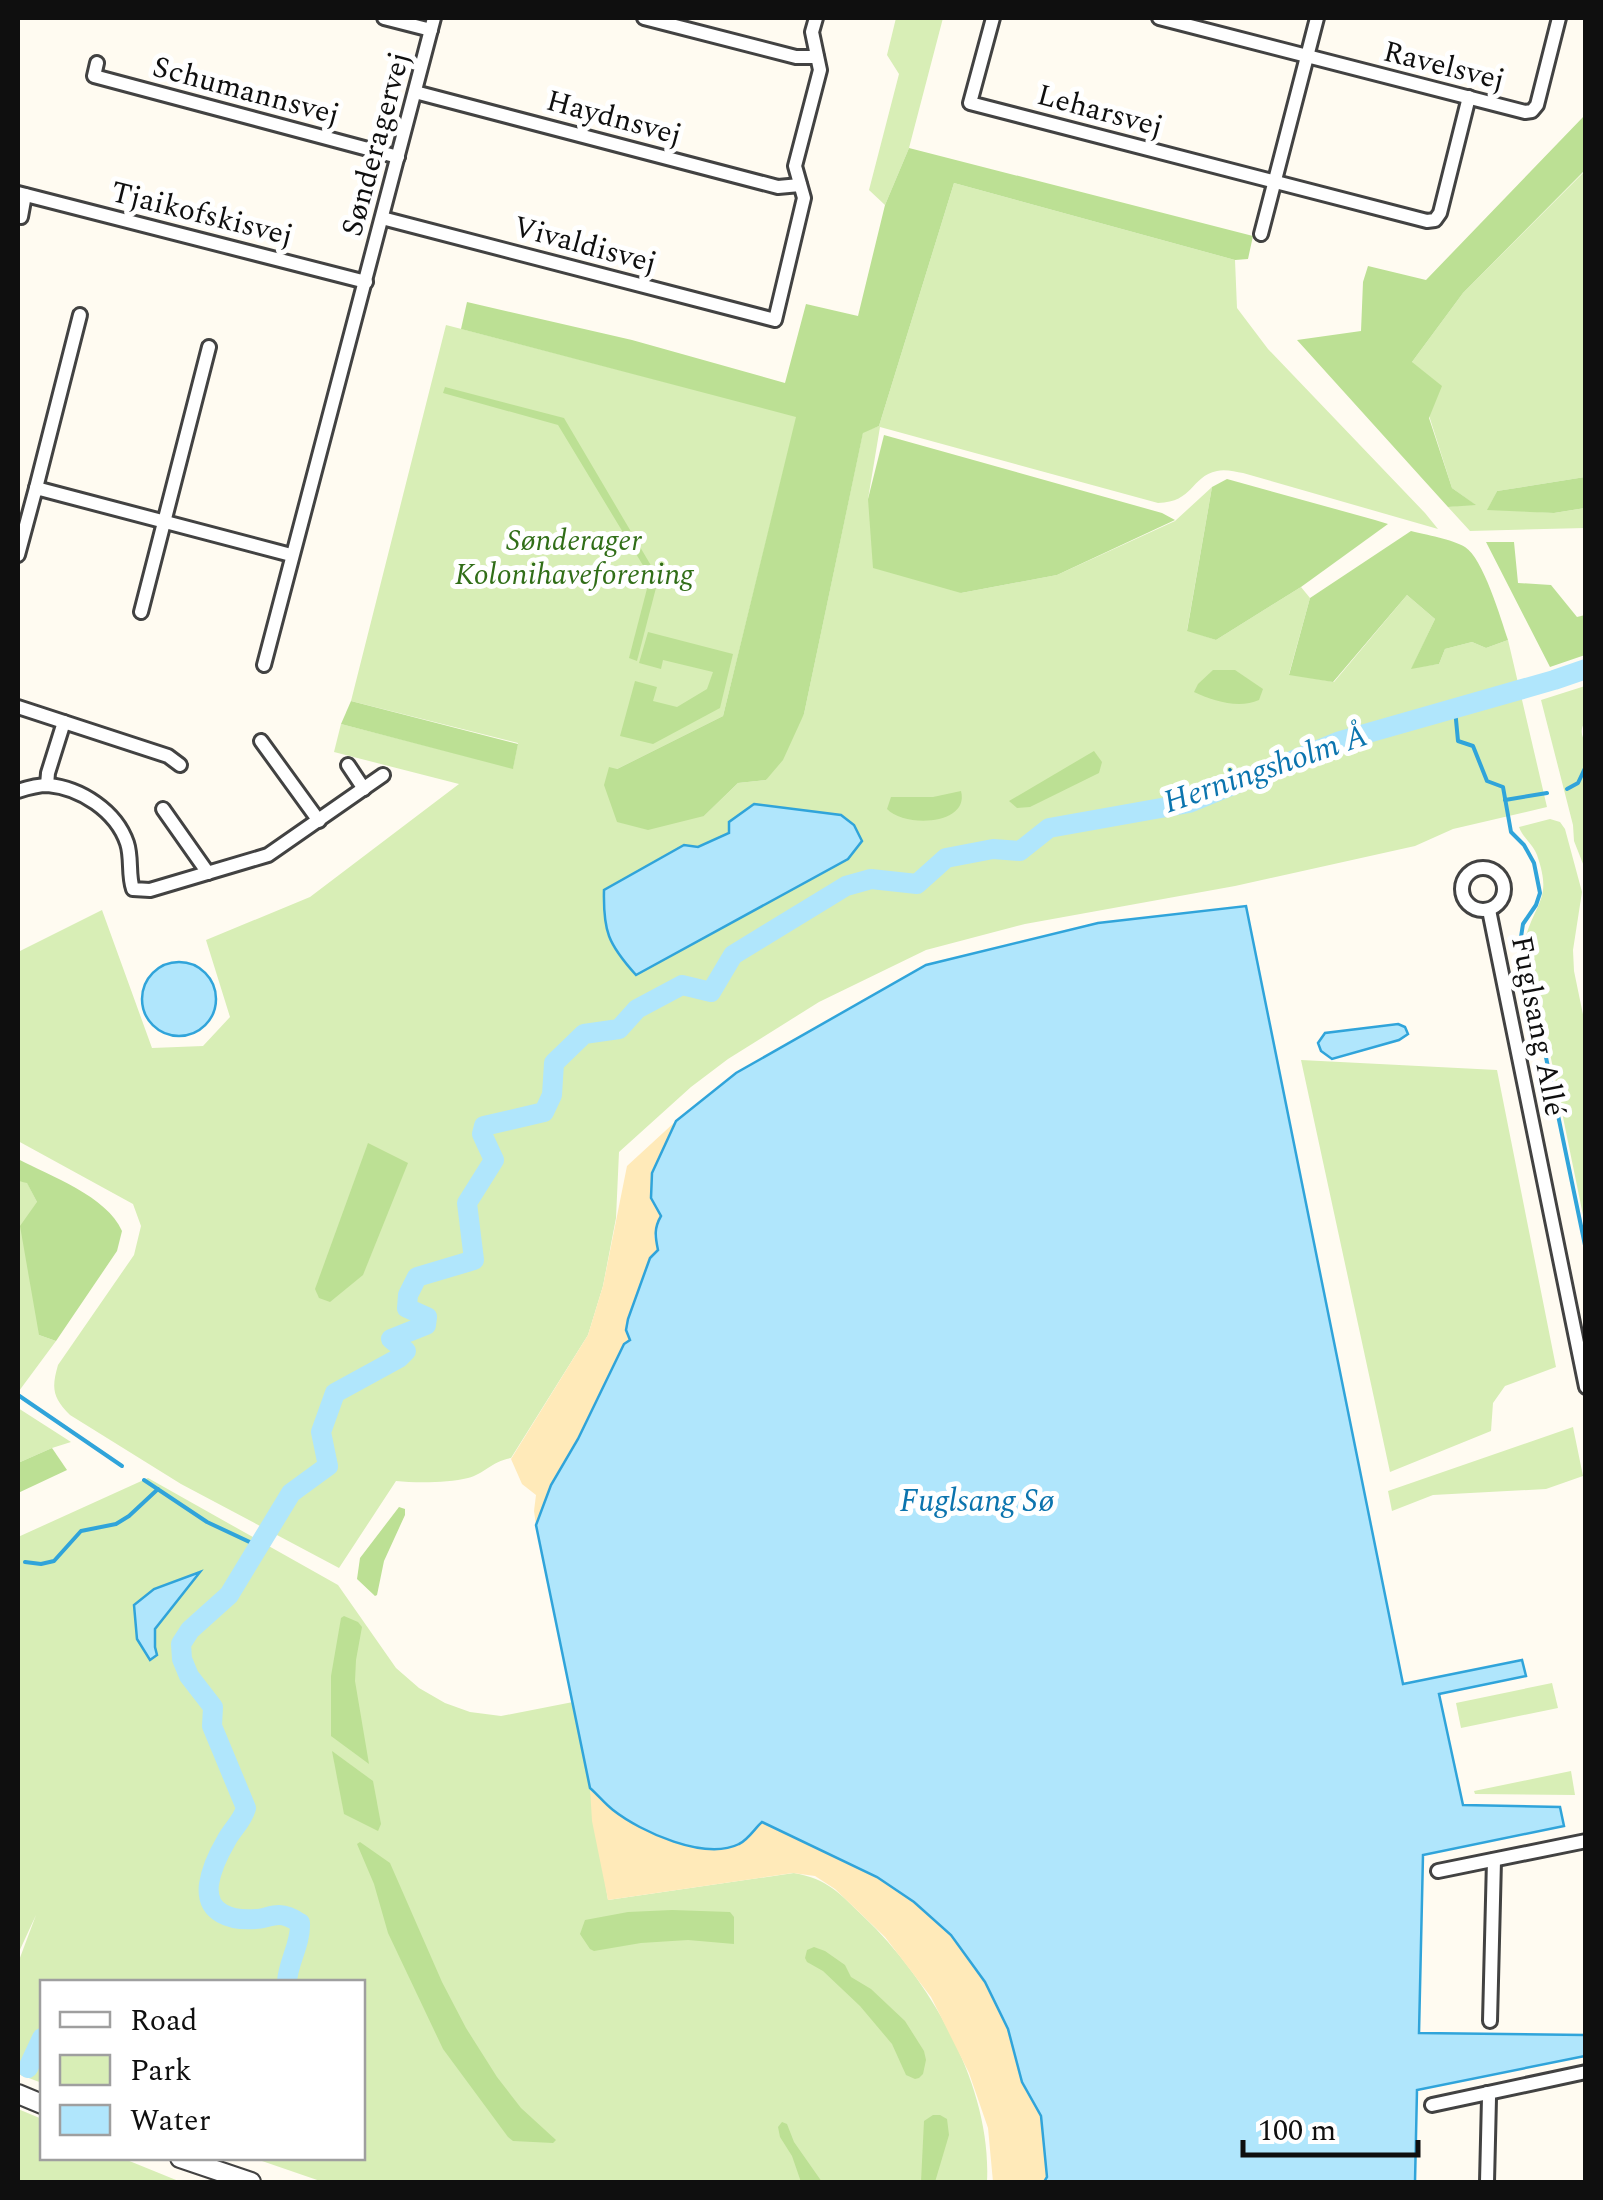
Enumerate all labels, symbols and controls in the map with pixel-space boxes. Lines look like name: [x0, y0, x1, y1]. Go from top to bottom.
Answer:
street label: Ravelsvej: [1378, 29, 1510, 103]
street label: Schumannsvej: [147, 44, 345, 138]
street label: Sønderagervej: [329, 47, 423, 241]
street label: Leharsvej: [1032, 72, 1168, 150]
street label: Haydnsvej: [541, 78, 687, 158]
street label: Tjaikofskisvej: [106, 169, 298, 259]
street label: Vivaldisvej: [508, 204, 662, 286]
park label: Sønderager Kolonihaveforening: [455, 518, 695, 598]
water label: Herningsholm Å: [1157, 711, 1375, 827]
street label: Fuglsang Allé: [1498, 932, 1578, 1120]
water label: Fuglsang Sø: [900, 1477, 1054, 1526]
legend: [40, 1980, 365, 2160]
text: Road: [130, 1998, 198, 2044]
text: Park: [130, 2048, 192, 2094]
scale bar: [1243, 2095, 1418, 2157]
text: Water: [130, 2098, 211, 2144]
text: 100 m: [1258, 2108, 1336, 2154]

